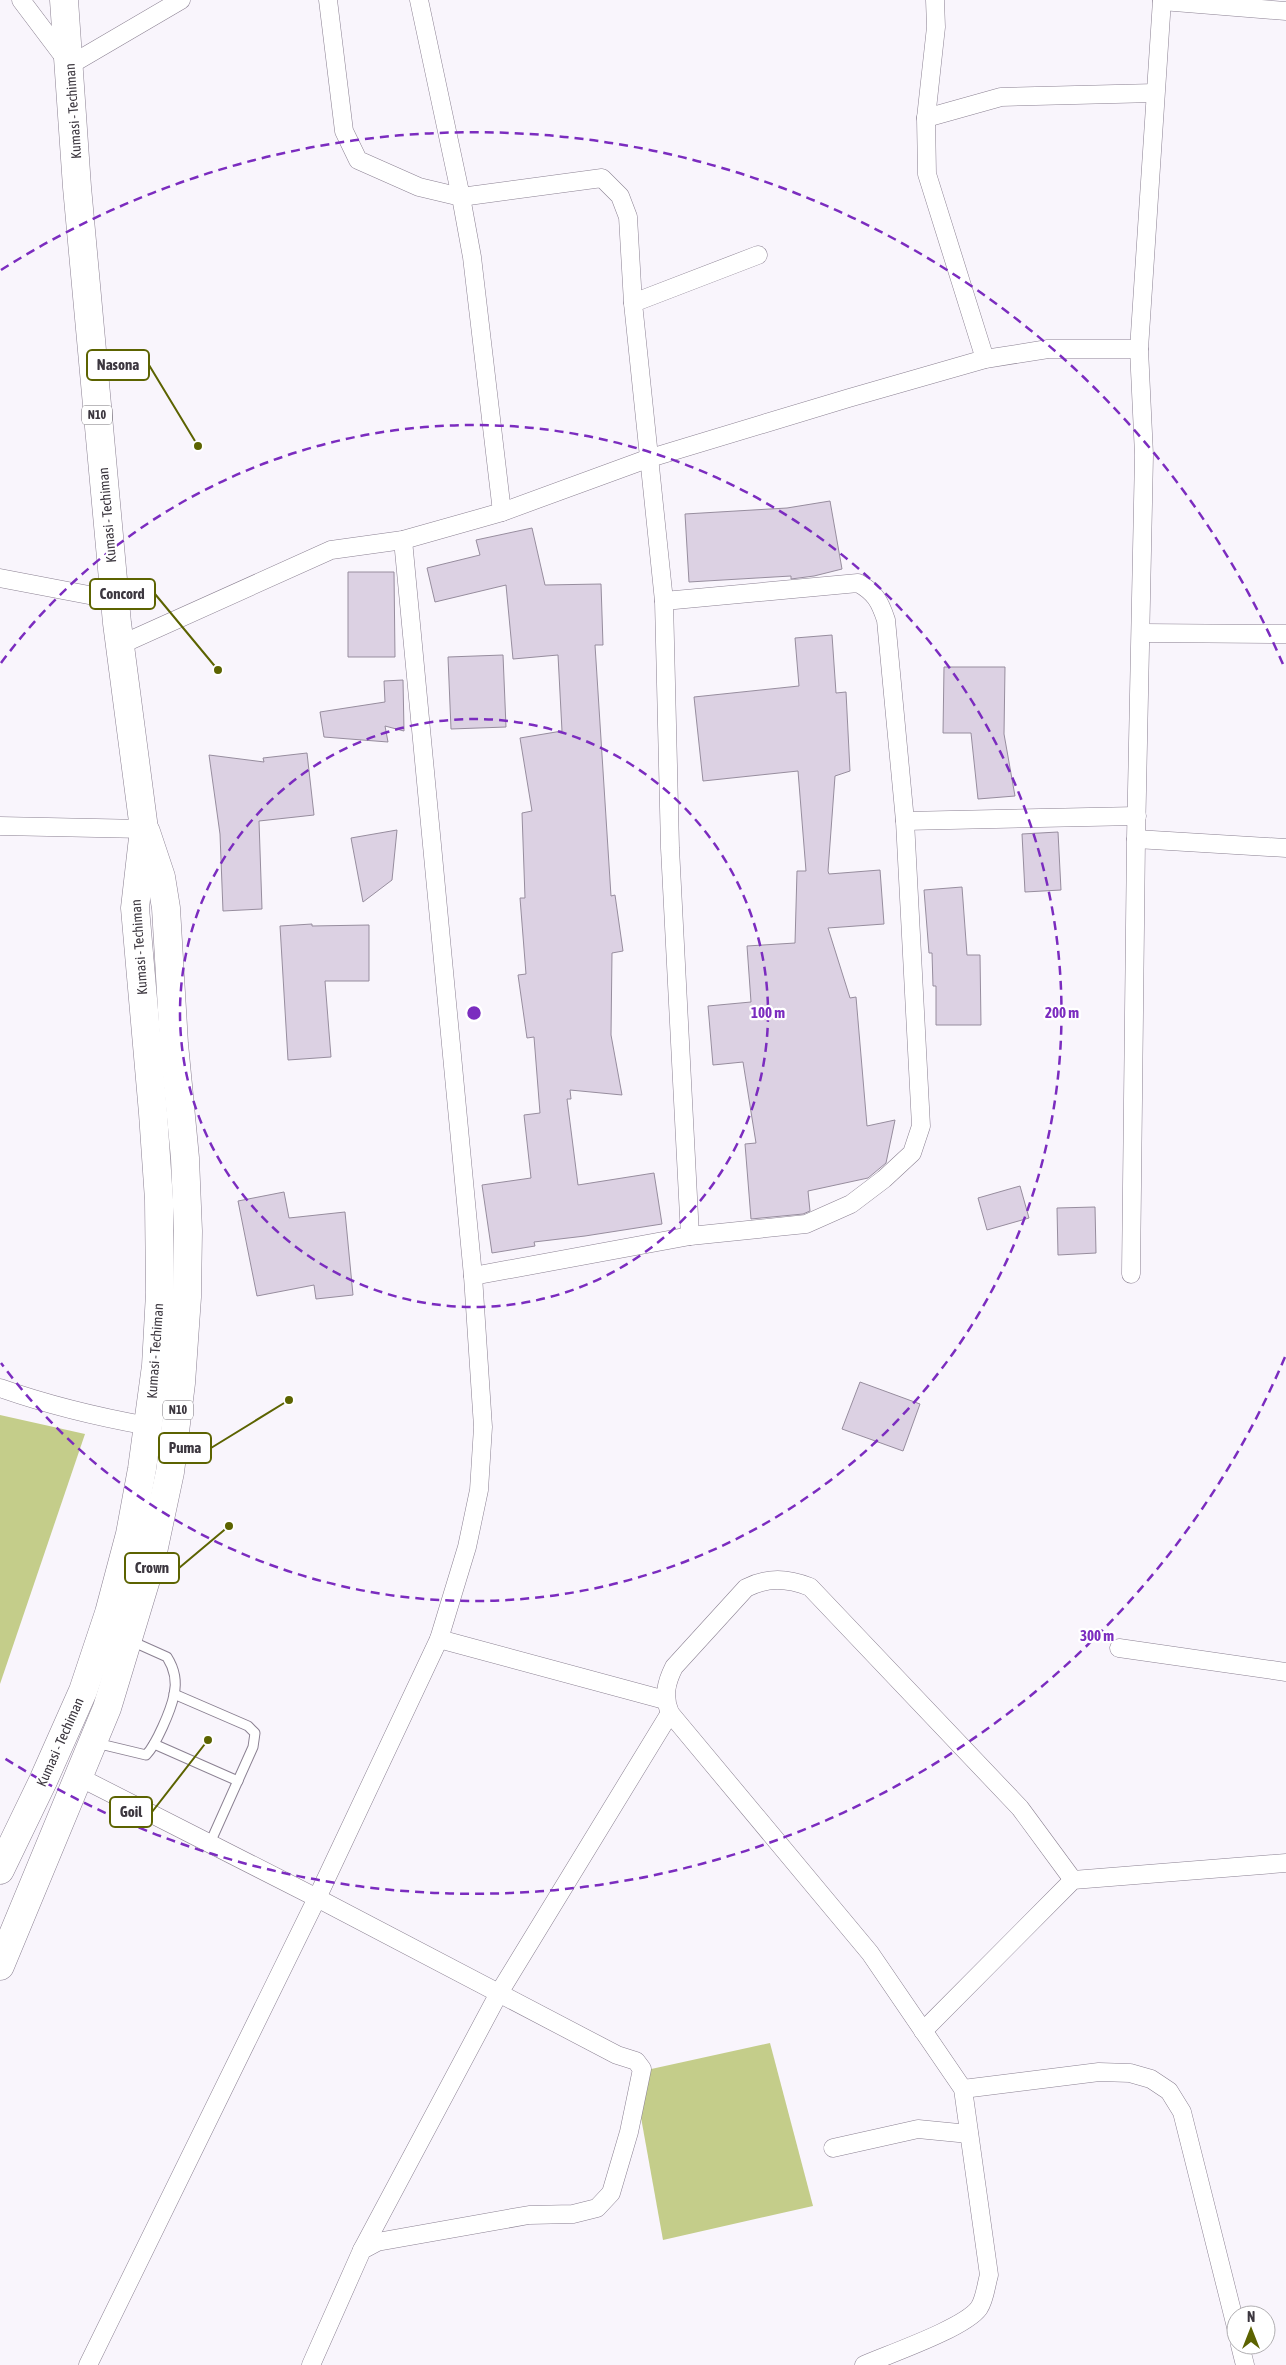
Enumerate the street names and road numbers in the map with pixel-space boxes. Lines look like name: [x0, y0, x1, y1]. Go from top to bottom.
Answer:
street label: Kumasi - Techiman: [62, 63, 84, 159]
road number: N10: [82, 406, 112, 424]
street label: Kumasi - Techiman: [95, 467, 119, 563]
street label: Kumasi - Techiman: [128, 899, 150, 995]
street label: Kumasi - Techiman: [144, 1303, 166, 1399]
road number: N10: [163, 1400, 193, 1420]
street label: Kumasi - Techiman: [33, 1695, 87, 1789]

